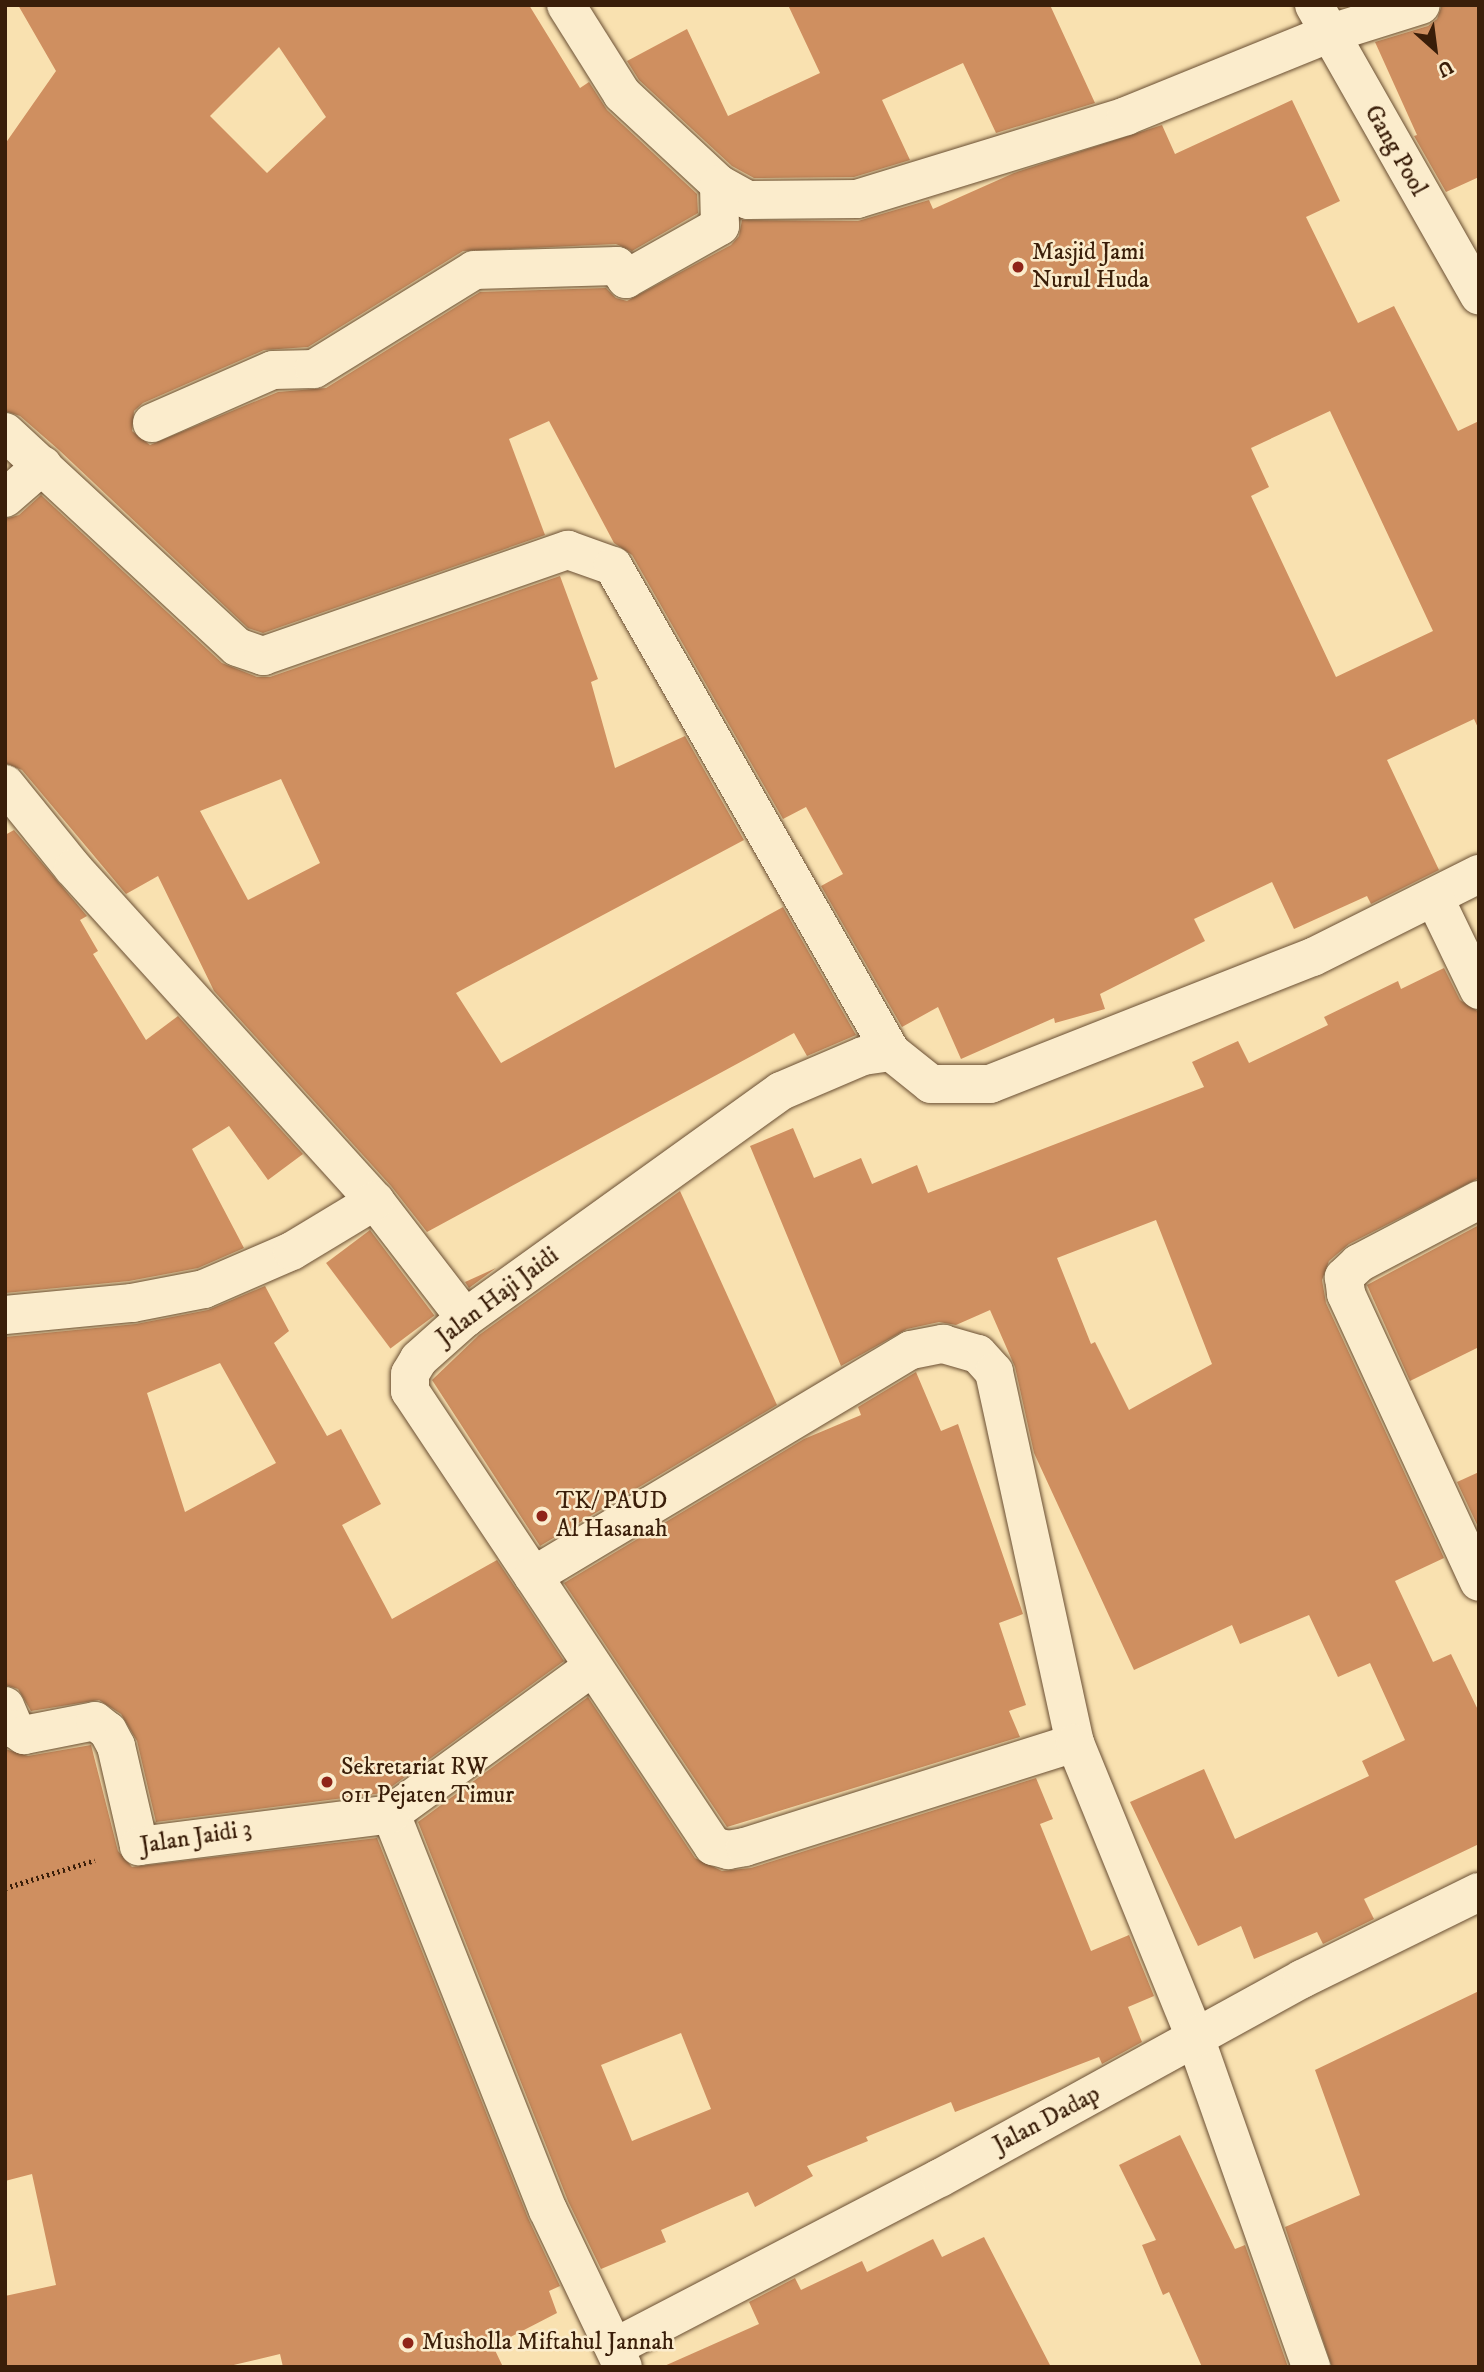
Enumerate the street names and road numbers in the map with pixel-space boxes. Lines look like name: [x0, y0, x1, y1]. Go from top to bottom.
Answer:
street label: Gang Pool: [1357, 100, 1433, 202]
street label: Jalan Haji Jaidi: [431, 1242, 565, 1352]
street label: Jalan Jaidi 3: [138, 1815, 254, 1861]
street label: Jalan Dadap: [989, 2080, 1105, 2160]

